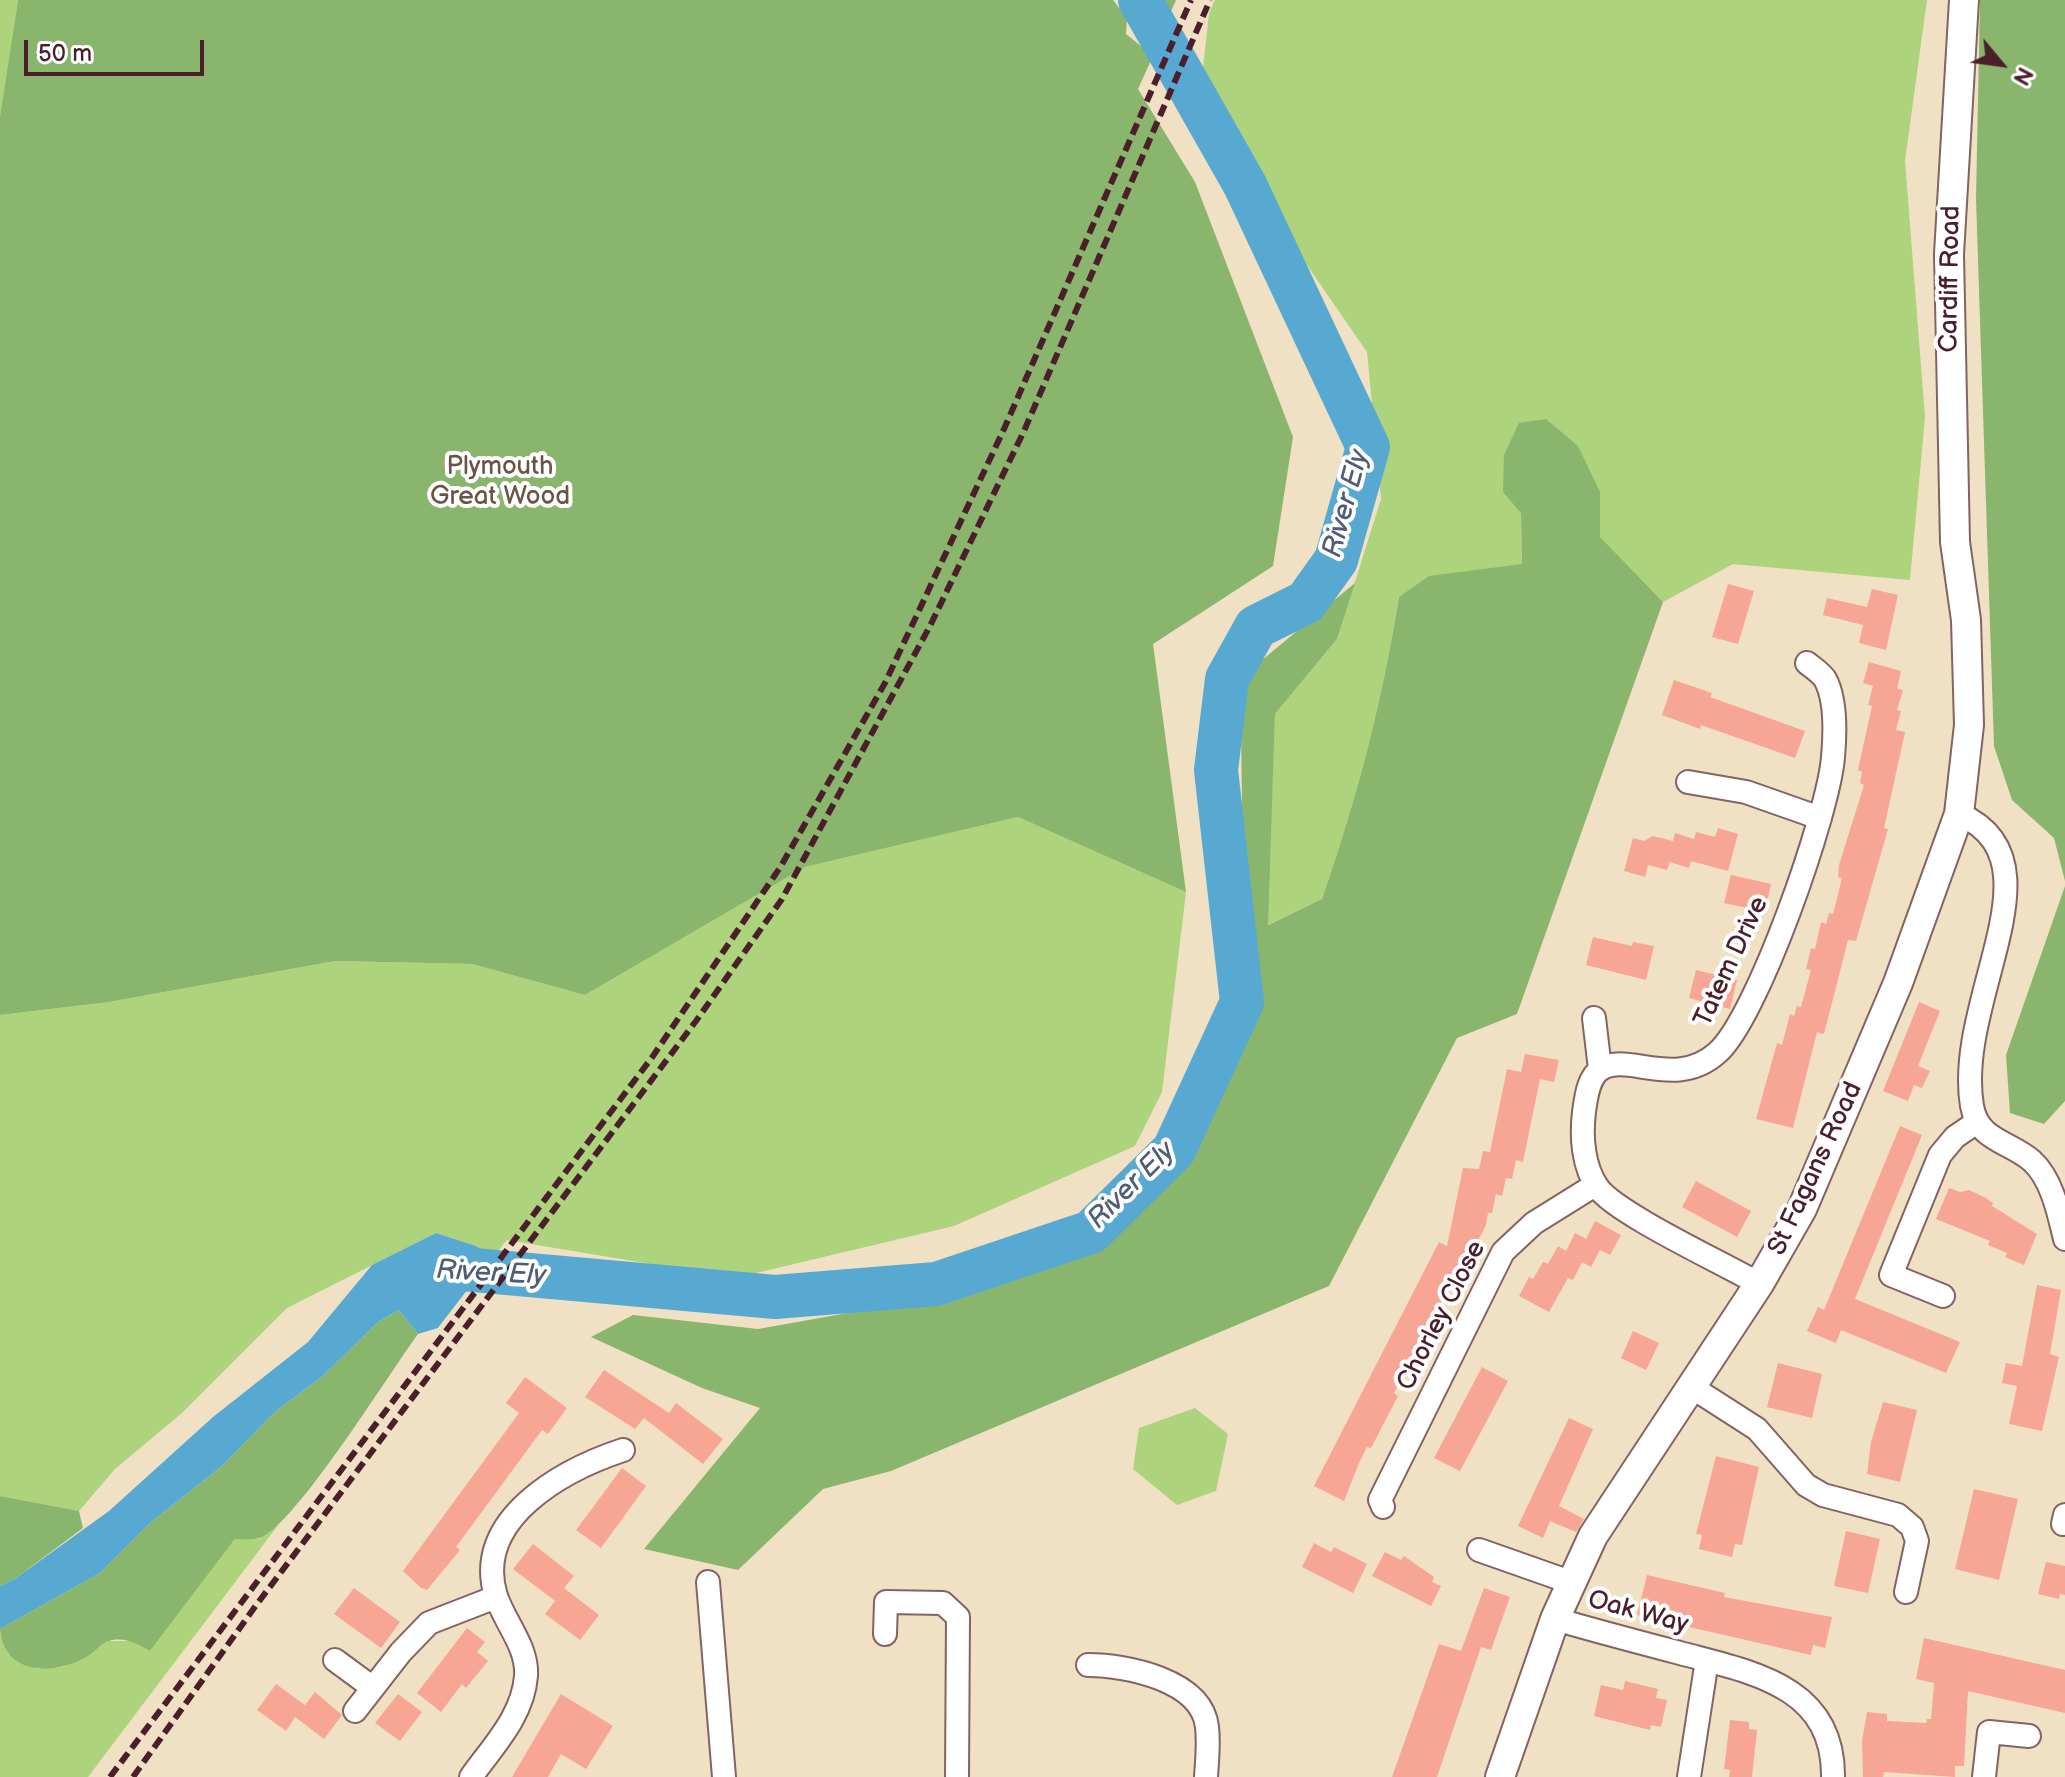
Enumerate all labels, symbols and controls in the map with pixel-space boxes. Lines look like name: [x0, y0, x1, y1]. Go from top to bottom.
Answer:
scale bar: [28, 24, 208, 74]
north arrow: [1961, 24, 2041, 104]
text: 50 m: [38, 39, 92, 68]
text: N: [2007, 62, 2038, 90]
street label: Cardiff Road: [1934, 205, 1968, 353]
water label: River Ely: [1317, 447, 1377, 561]
park label: Plymouth Great Wood: [430, 451, 570, 512]
street label: Tatem Drive: [1688, 892, 1776, 1032]
street label: St Fagans Road: [1762, 1078, 1870, 1260]
water label: River Ely: [1081, 1135, 1183, 1237]
street label: Chorley Close: [1391, 1236, 1493, 1396]
water label: River Ely: [435, 1254, 547, 1294]
street label: Oak Way: [1584, 1585, 1692, 1641]

